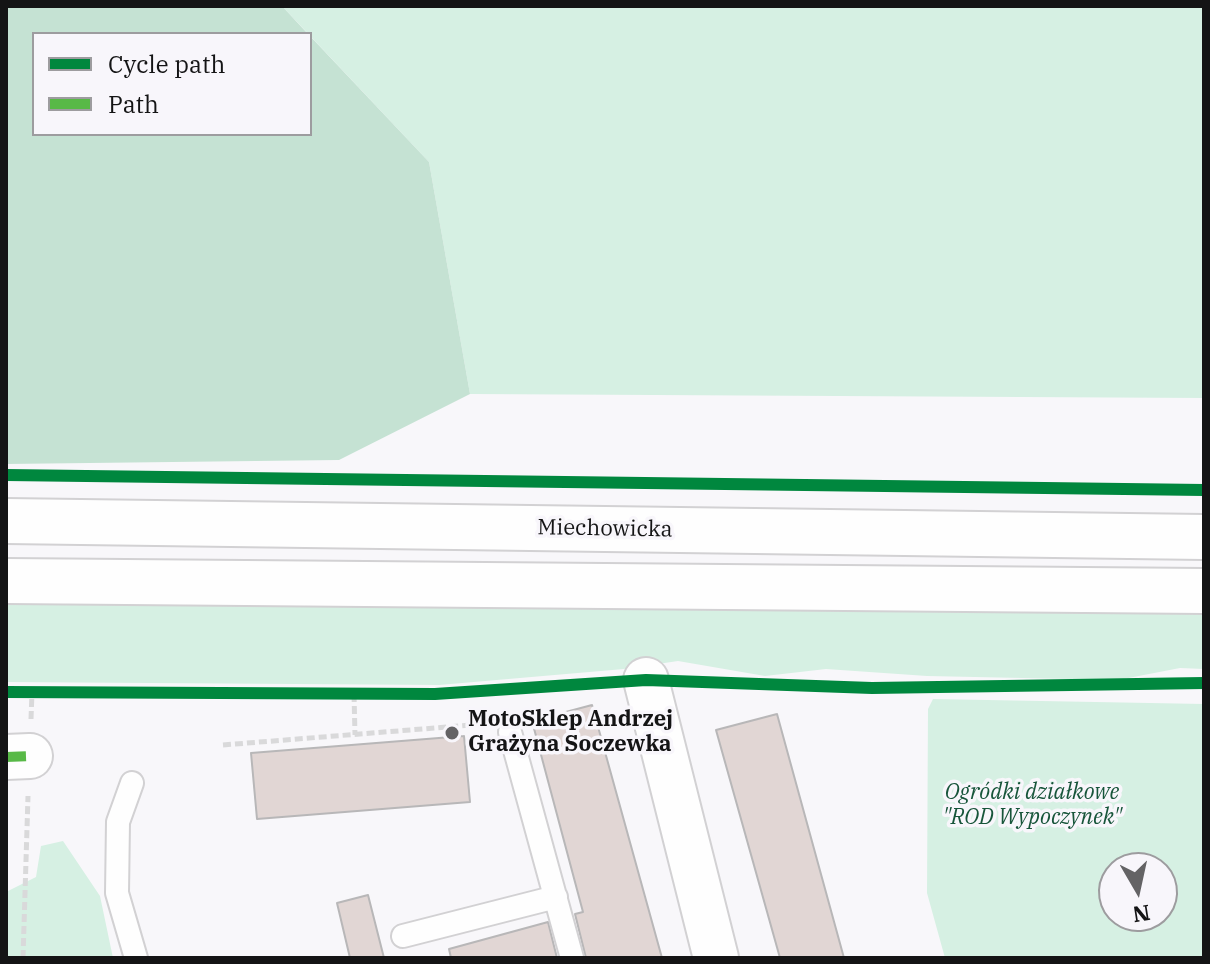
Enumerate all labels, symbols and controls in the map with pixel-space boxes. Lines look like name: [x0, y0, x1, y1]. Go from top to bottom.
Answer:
legend: [32, 32, 312, 136]
text: Cycle path: [108, 48, 225, 80]
text: Path: [108, 88, 159, 120]
street label: Miechowicka: [537, 515, 673, 543]
place label: MotoSklep Andrzej Grażyna Soczewka: [468, 707, 673, 758]
marker: MotoSklep Andrzej Grażyna Soczewka: [443, 724, 461, 742]
park label: Ogródki działkowe "ROD Wypoczynek": [942, 780, 1122, 832]
north arrow: [1098, 852, 1178, 932]
text: N: [1131, 899, 1152, 930]

